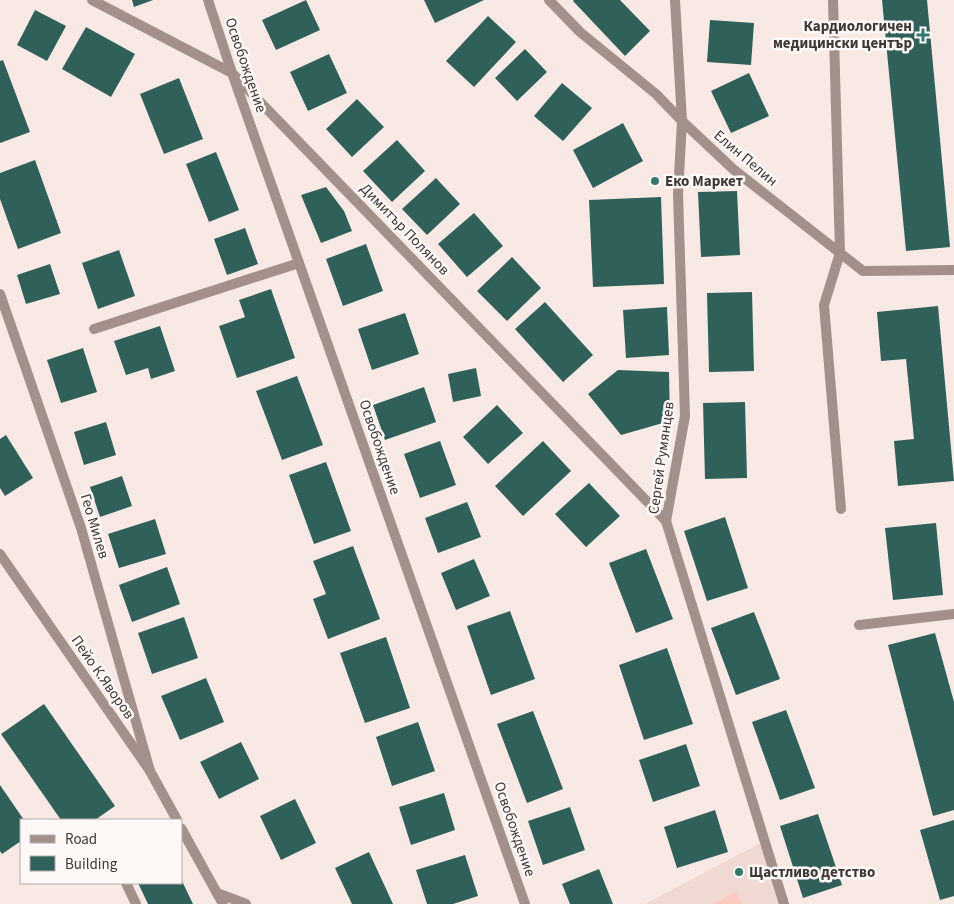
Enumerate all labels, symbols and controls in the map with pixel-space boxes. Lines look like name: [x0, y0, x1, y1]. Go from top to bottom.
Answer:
street label: Освобождение: [219, 15, 272, 115]
place label: Кардиологичен медицински център: [773, 16, 912, 54]
marker: Кардиологичен медицински център: [916, 28, 930, 42]
street label: Елин Пелин: [709, 125, 782, 191]
place label: Еко Маркет: [665, 171, 743, 192]
marker: Еко Маркет: [649, 175, 661, 187]
street label: Димитър Полянов: [355, 179, 454, 280]
street label: Освобождение: [353, 397, 406, 497]
street label: Сергей Румянцев: [643, 400, 680, 516]
street label: Гео Милев: [75, 491, 114, 562]
street label: Пейо К.Яворов: [66, 631, 139, 724]
street label: Освобождение: [488, 779, 541, 879]
legend: [20, 819, 182, 884]
text: Road: [65, 829, 97, 850]
text: Building: [65, 854, 118, 875]
place label: Щастливо детство: [749, 862, 875, 883]
marker: Щастливо детство: [733, 866, 745, 878]

